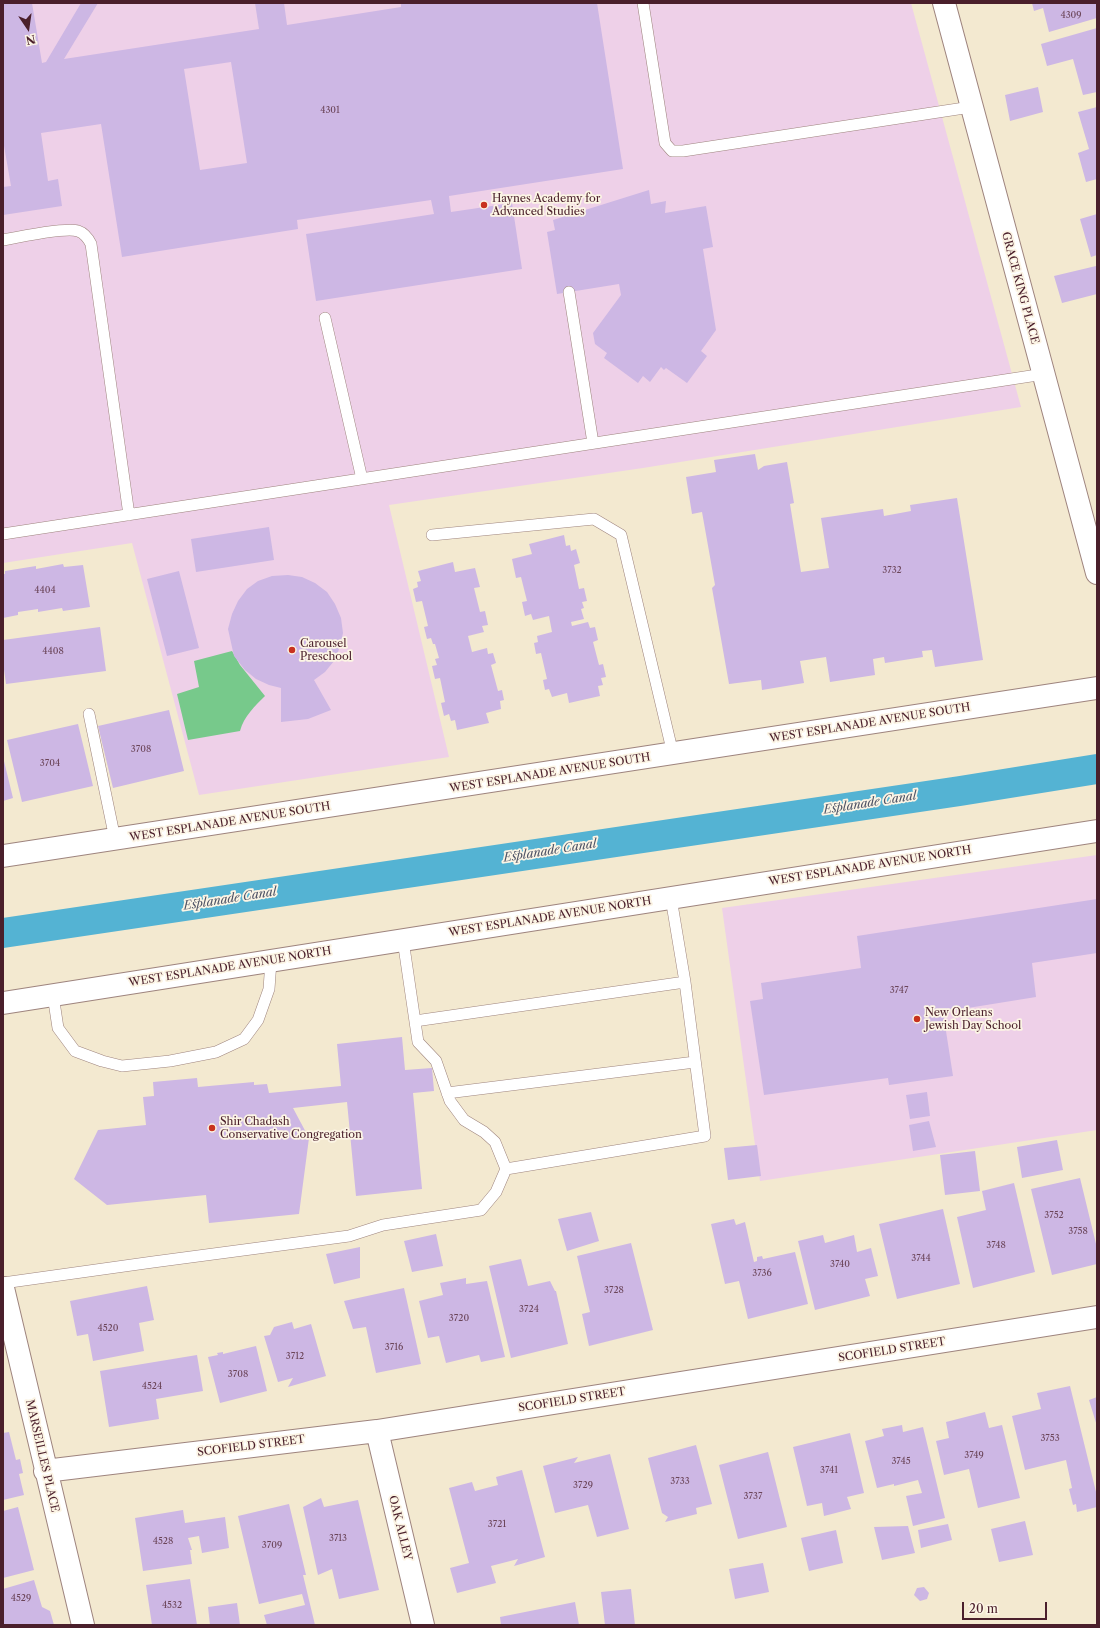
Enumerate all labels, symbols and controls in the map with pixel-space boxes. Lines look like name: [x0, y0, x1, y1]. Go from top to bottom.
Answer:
north arrow: [8, 8, 48, 48]
house number: 4309: [1060, 10, 1082, 20]
text: N: [24, 32, 37, 48]
house number: 4301: [320, 105, 340, 115]
place label: Haynes Academy for Advanced Studies: [492, 192, 600, 218]
marker: Haynes Academy for Advanced Studies: [479, 200, 489, 210]
street label: GRACE KING PLACE: [999, 231, 1041, 345]
house number: 3732: [882, 565, 902, 575]
house number: 4404: [34, 585, 56, 595]
place label: Carousel Preschool: [300, 637, 352, 663]
marker: Carousel Preschool: [287, 645, 297, 655]
house number: 4408: [42, 646, 64, 656]
street label: WEST ESPLANADE AVENUE SOUTH: [769, 701, 971, 745]
house number: 3708: [131, 744, 151, 754]
street label: WEST ESPLANADE AVENUE SOUTH: [449, 751, 651, 795]
house number: 3704: [40, 758, 60, 768]
water label: Esplanade Canal: [822, 789, 918, 817]
street label: WEST ESPLANADE AVENUE SOUTH: [129, 800, 331, 844]
water label: Esplanade Canal: [502, 837, 598, 865]
street label: WEST ESPLANADE AVENUE NORTH: [768, 843, 972, 889]
water label: Esplanade Canal: [182, 885, 278, 913]
street label: WEST ESPLANADE AVENUE NORTH: [448, 894, 652, 940]
street label: WEST ESPLANADE AVENUE NORTH: [128, 944, 332, 990]
house number: 3747: [890, 985, 908, 995]
place label: New Orleans Jewish Day School: [925, 1006, 1021, 1032]
marker: New Orleans Jewish Day School: [912, 1014, 922, 1024]
place label: Shir Chadash Conservative Congregation: [220, 1115, 362, 1141]
marker: Shir Chadash Conservative Congregation: [207, 1123, 217, 1133]
house number: 3752: [1044, 1210, 1064, 1220]
house number: 3758: [1068, 1226, 1088, 1236]
house number: 3748: [986, 1240, 1006, 1250]
house number: 3744: [911, 1253, 931, 1263]
house number: 3740: [830, 1259, 850, 1269]
house number: 3736: [752, 1268, 772, 1278]
house number: 3728: [604, 1285, 624, 1295]
house number: 3724: [519, 1304, 539, 1314]
house number: 3720: [449, 1313, 469, 1323]
house number: 4520: [98, 1323, 118, 1333]
street label: SCOFIELD STREET: [837, 1335, 947, 1365]
house number: 3716: [385, 1342, 403, 1352]
house number: 3712: [286, 1351, 304, 1361]
house number: 3708: [228, 1369, 248, 1379]
house number: 4524: [142, 1381, 162, 1391]
street label: SCOFIELD STREET: [517, 1385, 627, 1415]
street label: MARSEILLES PLACE: [23, 1398, 61, 1514]
street label: SCOFIELD STREET: [196, 1433, 306, 1459]
house number: 3753: [1040, 1433, 1060, 1443]
house number: 3749: [964, 1450, 984, 1460]
house number: 3745: [891, 1456, 911, 1466]
house number: 3741: [820, 1465, 838, 1475]
house number: 3733: [670, 1476, 690, 1486]
house number: 3729: [573, 1480, 593, 1490]
house number: 3737: [744, 1491, 762, 1501]
street label: OAK ALLEY: [386, 1494, 414, 1562]
house number: 3721: [488, 1519, 506, 1529]
house number: 3713: [329, 1533, 347, 1543]
house number: 4528: [153, 1536, 173, 1546]
house number: 3709: [262, 1540, 282, 1550]
house number: 4529: [11, 1593, 31, 1603]
scale bar: [964, 1594, 1049, 1620]
house number: 4532: [162, 1600, 182, 1610]
text: 20 m: [969, 1601, 998, 1616]

